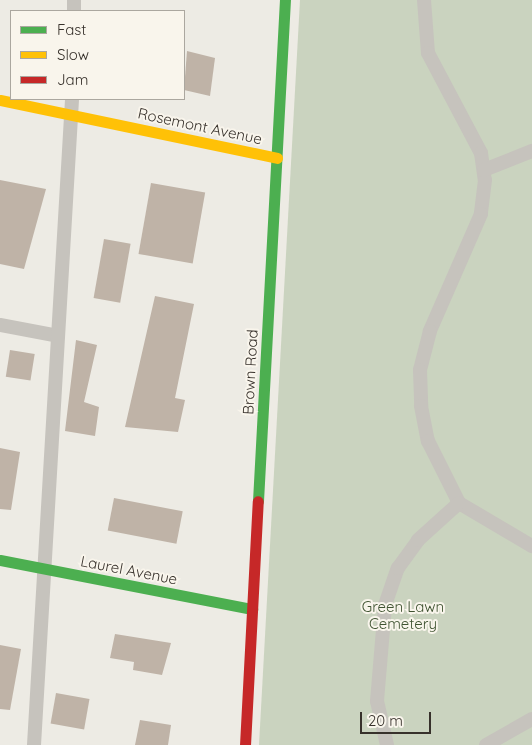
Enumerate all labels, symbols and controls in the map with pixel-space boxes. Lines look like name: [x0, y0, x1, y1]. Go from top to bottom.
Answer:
legend: [10, 10, 185, 100]
text: Fast: [57, 20, 86, 39]
text: Slow: [57, 45, 89, 64]
text: Jam: [57, 70, 88, 89]
street label: Rosemont Avenue: [136, 104, 264, 148]
street label: Brown Road: [239, 329, 261, 415]
street label: Laurel Avenue: [79, 552, 179, 588]
park label: Green Lawn Cemetery: [362, 597, 444, 632]
scale bar: [362, 702, 433, 734]
text: 20 m: [368, 711, 403, 730]

